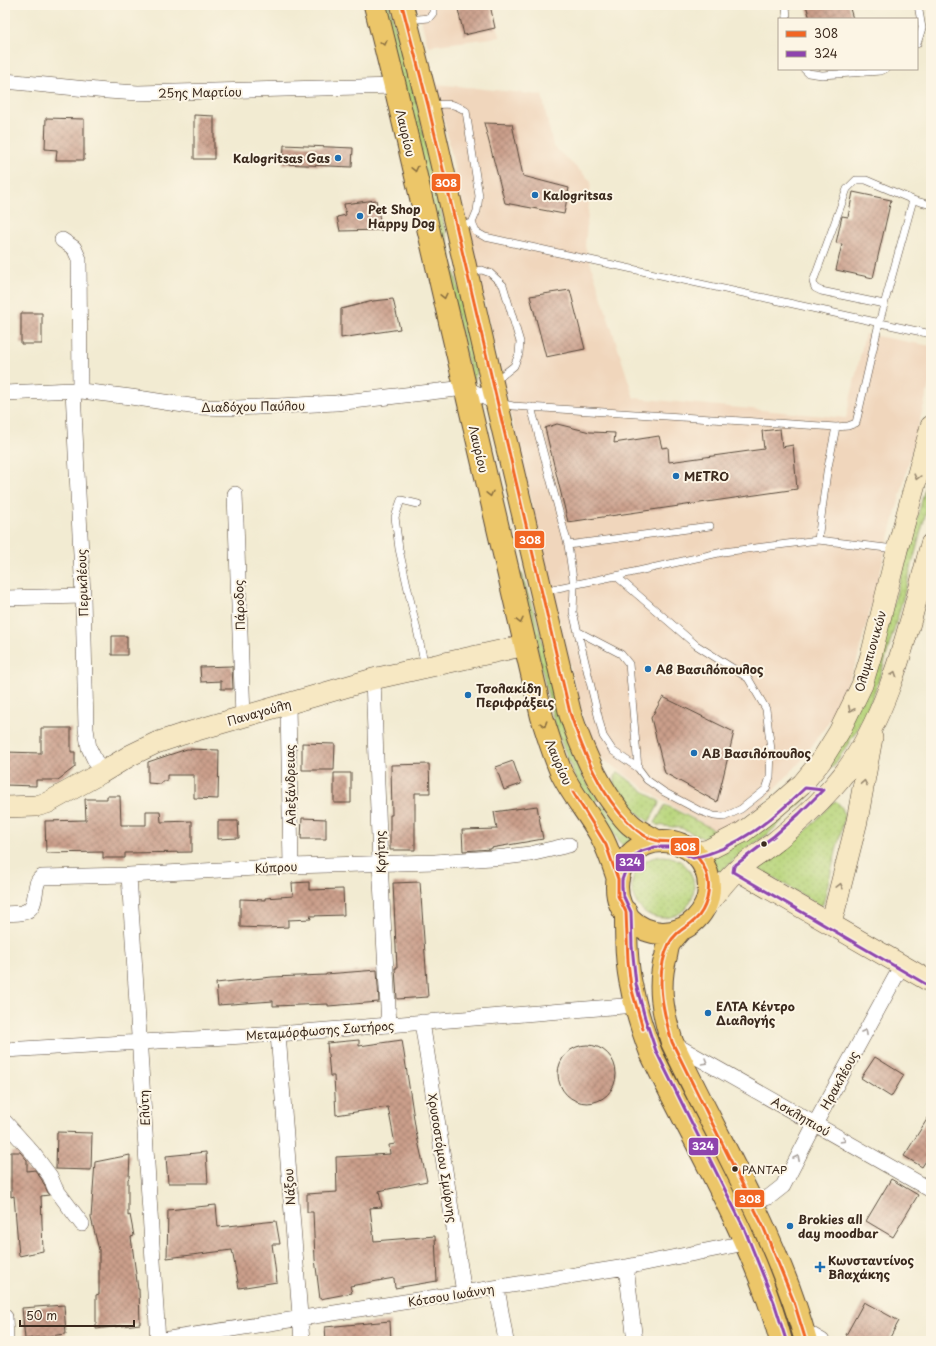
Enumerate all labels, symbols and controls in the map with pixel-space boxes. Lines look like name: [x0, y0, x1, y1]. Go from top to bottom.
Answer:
legend: [778, 18, 918, 70]
text: 308: [814, 24, 838, 42]
one-way arrow: [380, 40, 388, 46]
text: 324: [814, 44, 838, 62]
street label: 25ης Μαρτίου: [158, 82, 242, 102]
street label: Λαυρίου: [392, 107, 420, 159]
place label: Kalogritsas Gas: [233, 149, 330, 167]
marker: Kalogritsas Gas: [333, 153, 343, 163]
one-way arrow: [410, 166, 418, 172]
line badge: 308: [431, 173, 461, 192]
text: 308: [435, 174, 457, 191]
place label: Kalogritsas: [543, 186, 613, 204]
marker: Kalogritsas: [530, 190, 540, 200]
place label: Pet Shop Happy Dog: [368, 200, 435, 232]
marker: Pet Shop Happy Dog: [355, 211, 365, 221]
one-way arrow: [439, 293, 447, 299]
street label: Διαδόχου Παύλου: [201, 396, 305, 416]
street label: Λαυρίου: [465, 423, 493, 475]
place label: METRO: [684, 467, 729, 485]
marker: METRO: [671, 471, 681, 481]
one-way arrow: [913, 473, 922, 480]
one-way arrow: [485, 490, 494, 497]
line badge: 308: [514, 530, 545, 549]
text: 308: [519, 531, 541, 548]
street label: Περικλέους: [72, 549, 92, 617]
street label: Πάροδος: [229, 579, 249, 631]
street label: Ολυμπιονικών: [850, 608, 890, 694]
one-way arrow: [515, 617, 523, 624]
place label: Αβ Βασιλόπουλος: [656, 660, 764, 678]
marker: Αβ Βασιλόπουλος: [643, 664, 653, 674]
one-way arrow: [889, 670, 897, 677]
place label: Τσολακίδη Περιφράξεις: [476, 679, 555, 711]
marker: Τσολακίδη Περιφράξεις: [463, 690, 473, 700]
street label: Παναγούλη: [225, 694, 293, 730]
one-way arrow: [848, 705, 855, 712]
one-way arrow: [539, 720, 548, 727]
street label: Λαυρίου: [541, 736, 577, 788]
street label: Αλεξάνδρειας: [280, 744, 300, 826]
place label: ΑΒ Βασιλόπουλος: [702, 744, 812, 762]
marker: ΑΒ Βασιλόπουλος: [689, 748, 699, 758]
one-way arrow: [859, 780, 868, 786]
street label: Κρήτης: [370, 830, 390, 874]
line badge: 308: [670, 837, 700, 856]
text: 308: [674, 838, 696, 855]
unlabelled marker: [759, 839, 769, 849]
line badge: 324: [615, 853, 645, 872]
text: 324: [619, 853, 641, 870]
street label: Κύπρου: [254, 857, 298, 877]
one-way arrow: [835, 883, 844, 890]
place label: ΕΛΤΑ Κέντρο Διαλογής: [716, 997, 795, 1029]
marker: ΕΛΤΑ Κέντρο Διαλογής: [703, 1008, 713, 1018]
street label: Μεταμόρφωσης Σωτήρος: [245, 1016, 395, 1044]
one-way arrow: [861, 1029, 868, 1036]
street label: Ηρακλέους: [815, 1047, 863, 1113]
one-way arrow: [701, 1057, 709, 1064]
street label: Ελύτη: [134, 1090, 154, 1126]
street label: Χρυσοστόμου Σμύρνης: [424, 1092, 462, 1224]
street label: Ασκληπιού: [768, 1092, 834, 1140]
one-way arrow: [839, 1135, 846, 1142]
line badge: 324: [688, 1137, 719, 1156]
text: 324: [692, 1137, 714, 1154]
one-way arrow: [792, 1155, 800, 1163]
place label: ΡΑΝΤΑΡ: [742, 1161, 787, 1178]
marker: ΡΑΝΤΑΡ: [730, 1164, 740, 1174]
street label: Νάξου: [279, 1168, 299, 1206]
line badge: 308: [734, 1189, 765, 1208]
text: 308: [739, 1190, 761, 1207]
place label: Brokies all day moodbar: [798, 1210, 879, 1242]
marker: Brokies all day moodbar: [785, 1221, 795, 1231]
place label: Κωνσταντίνος Βλαχάκης: [828, 1251, 914, 1283]
marker: Κωνσταντίνος Βλαχάκης: [815, 1262, 825, 1272]
street label: Κότσου Ιωάννη: [407, 1279, 495, 1311]
scale bar: [20, 1302, 134, 1328]
text: 50 m: [26, 1306, 57, 1324]

